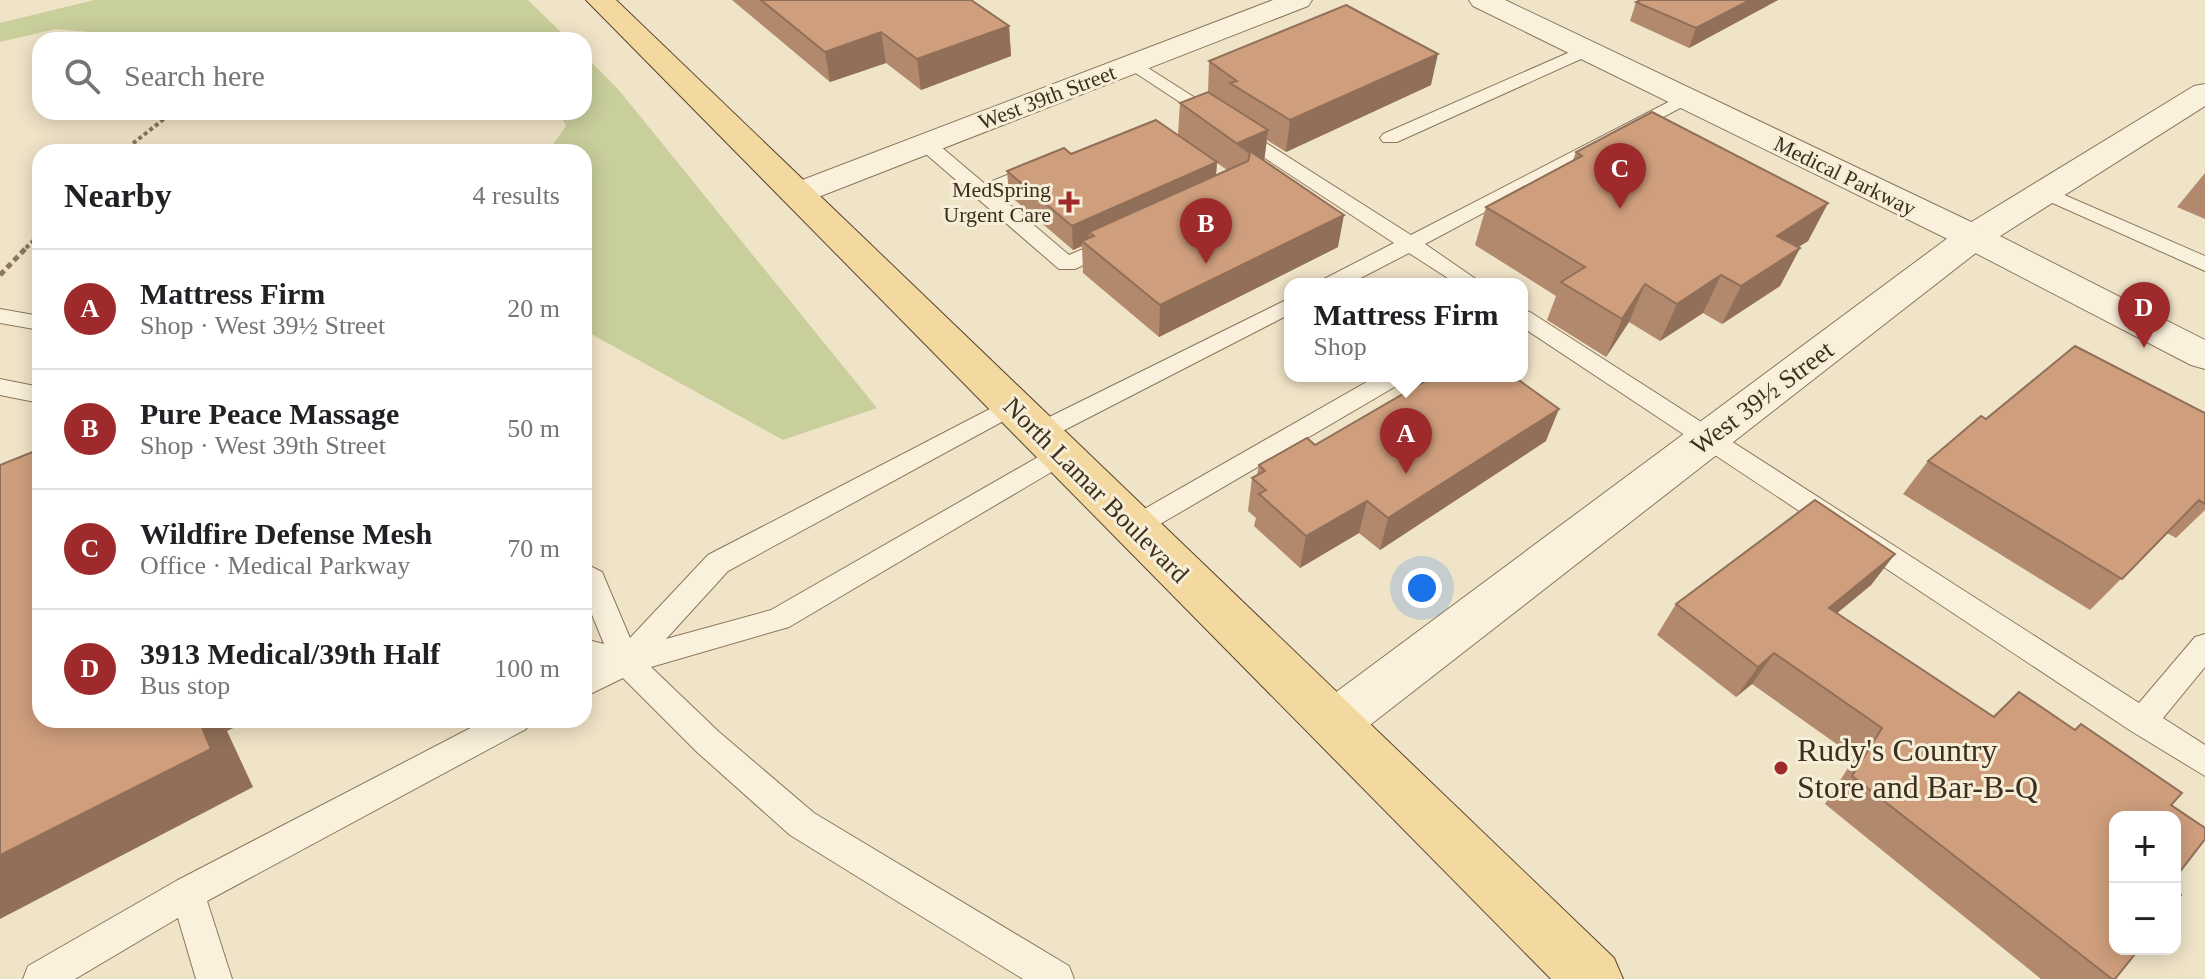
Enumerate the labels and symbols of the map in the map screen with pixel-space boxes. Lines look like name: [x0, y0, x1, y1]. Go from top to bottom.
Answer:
street label: West 39th Street: [975, 59, 1119, 135]
street label: Medical Parkway: [1770, 131, 1920, 221]
pin: C: [1594, 143, 1646, 209]
place label: MedSpring Urgent Care: [943, 177, 1051, 227]
marker: MedSpring Urgent Care: [1058, 191, 1080, 213]
pin: B: [1180, 198, 1232, 264]
pin: D: [2118, 282, 2170, 348]
street label: West 39½ Street: [1685, 335, 1839, 461]
street label: North Lamar Boulevard: [997, 391, 1195, 589]
pin: A: [1380, 408, 1432, 474]
your location: [1402, 568, 1442, 608]
place label: Rudy's Country Store and Bar-B-Q: [1797, 732, 2038, 805]
marker: Rudy's Country Store and Bar-B-Q: [1772, 759, 1790, 777]

